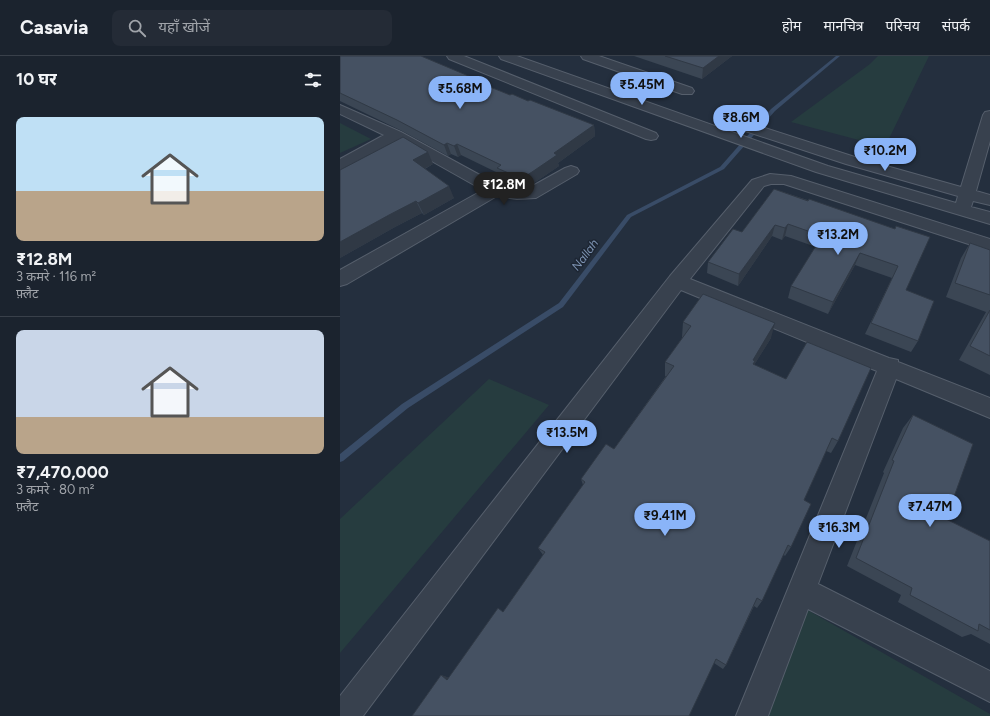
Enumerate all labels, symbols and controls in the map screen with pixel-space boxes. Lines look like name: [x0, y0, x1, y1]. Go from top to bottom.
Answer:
search box: [112, 10, 392, 46]
text: Casavia: [20, 16, 88, 39]
icon: search: [126, 17, 148, 39]
text: यहाँ खोजें: [158, 18, 210, 36]
text: होम: [782, 18, 801, 35]
text: मानचित्र: [823, 18, 864, 35]
text: परिचय: [886, 18, 920, 35]
text: संपर्क: [942, 18, 970, 35]
text: 10 घर: [16, 69, 57, 89]
icon: filters: [302, 69, 324, 91]
pin: ₹5.45M: [609, 72, 675, 106]
pin: ₹5.68M: [427, 76, 493, 110]
text: ₹5.45M: [619, 77, 665, 92]
text: ₹5.68M: [437, 81, 483, 96]
pin: ₹8.6M: [713, 105, 769, 139]
text: ₹8.6M: [722, 110, 760, 125]
pin: ₹10.2M: [852, 138, 918, 172]
icon: home: [134, 143, 206, 215]
text: ₹10.2M: [863, 143, 907, 158]
pin: ₹12.8M: [471, 172, 537, 206]
text: ₹12.8M: [482, 177, 526, 192]
pin: ₹13.2M: [805, 222, 871, 256]
text: ₹13.2M: [817, 227, 859, 242]
water label: Nallah: [569, 236, 601, 273]
text: ₹12.8M: [16, 249, 72, 269]
text: 3 कमरे · 116 m²: [16, 269, 96, 284]
text: फ़्लैट: [16, 286, 39, 301]
icon: home: [134, 356, 206, 428]
pin: ₹13.5M: [534, 420, 600, 454]
text: ₹13.5M: [546, 425, 588, 440]
text: ₹7,470,000: [16, 462, 109, 482]
text: 3 कमरे · 80 m²: [16, 482, 94, 497]
pin: ₹7.47M: [897, 494, 963, 528]
text: फ़्लैट: [16, 499, 39, 514]
text: ₹7.47M: [908, 499, 952, 514]
pin: ₹9.41M: [632, 503, 698, 537]
text: ₹9.41M: [643, 508, 687, 523]
pin: ₹16.3M: [806, 515, 872, 549]
text: ₹16.3M: [818, 520, 860, 535]

